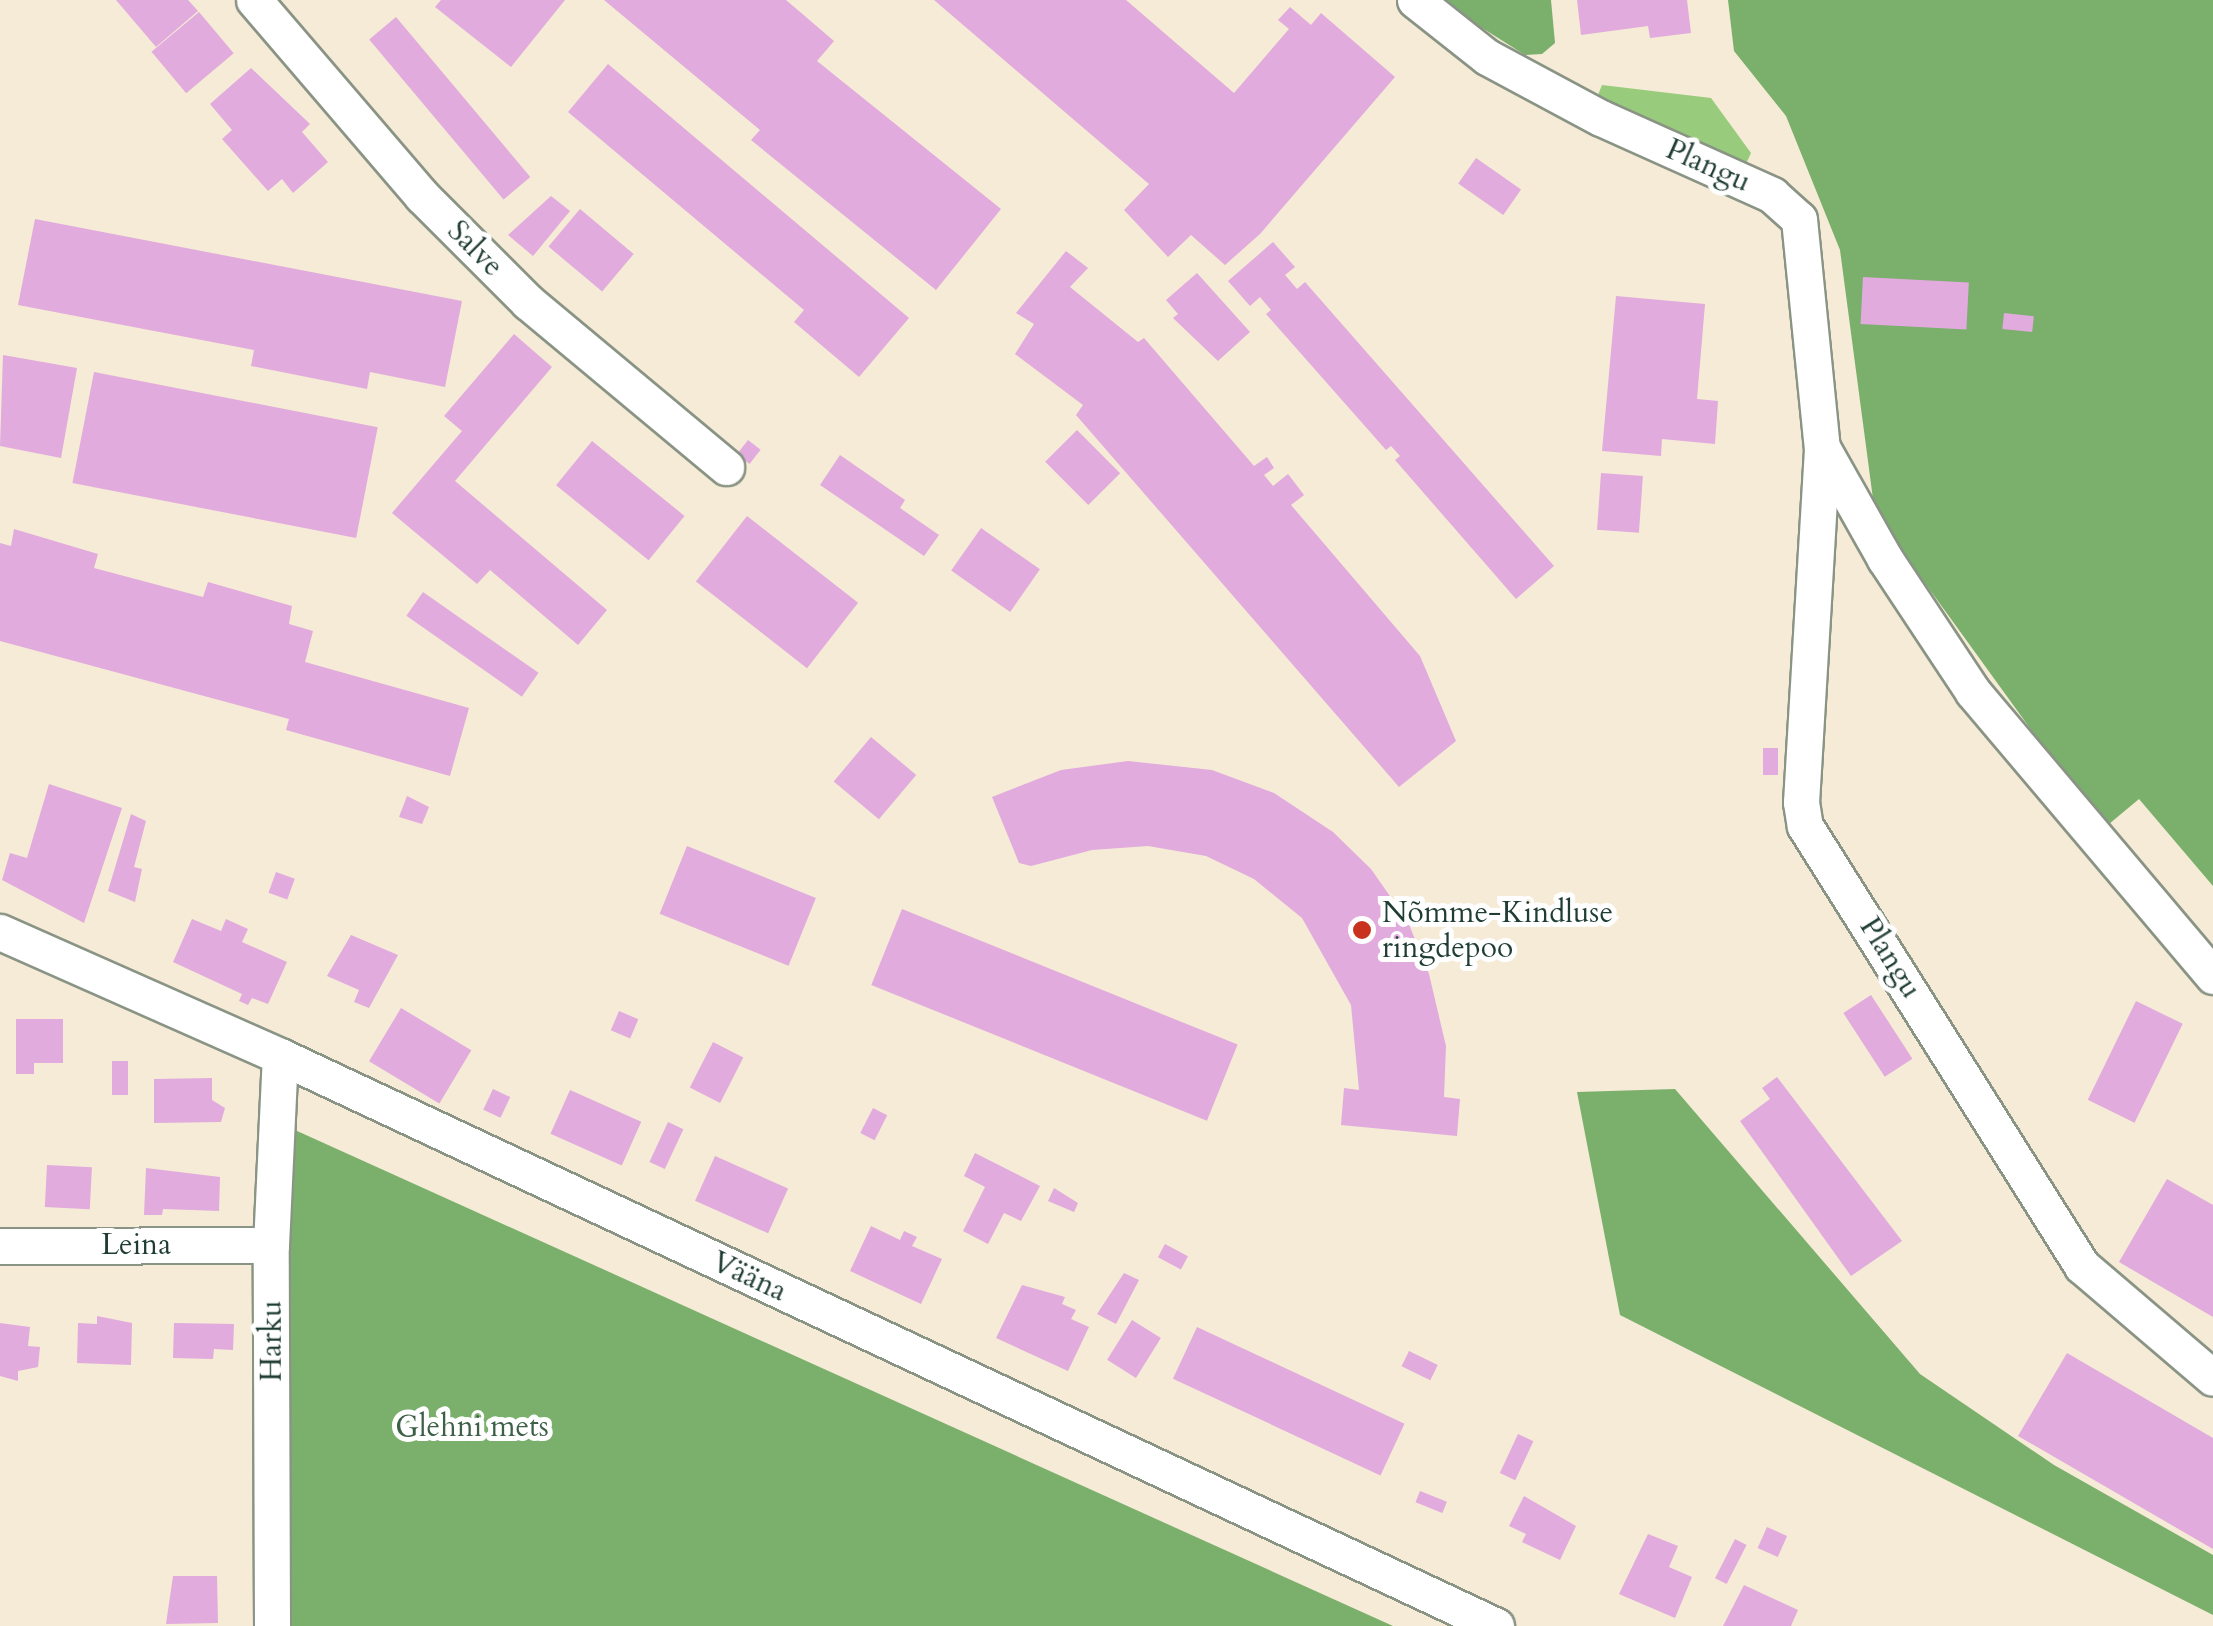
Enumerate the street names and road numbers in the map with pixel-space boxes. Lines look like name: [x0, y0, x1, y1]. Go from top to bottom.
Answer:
street label: Plangu: [1660, 132, 1756, 200]
street label: Salve: [439, 213, 511, 285]
street label: Plangu: [1851, 911, 1929, 1005]
street label: Leina: [101, 1227, 171, 1263]
street label: Vääna: [706, 1244, 792, 1310]
street label: Harku: [254, 1300, 290, 1382]

